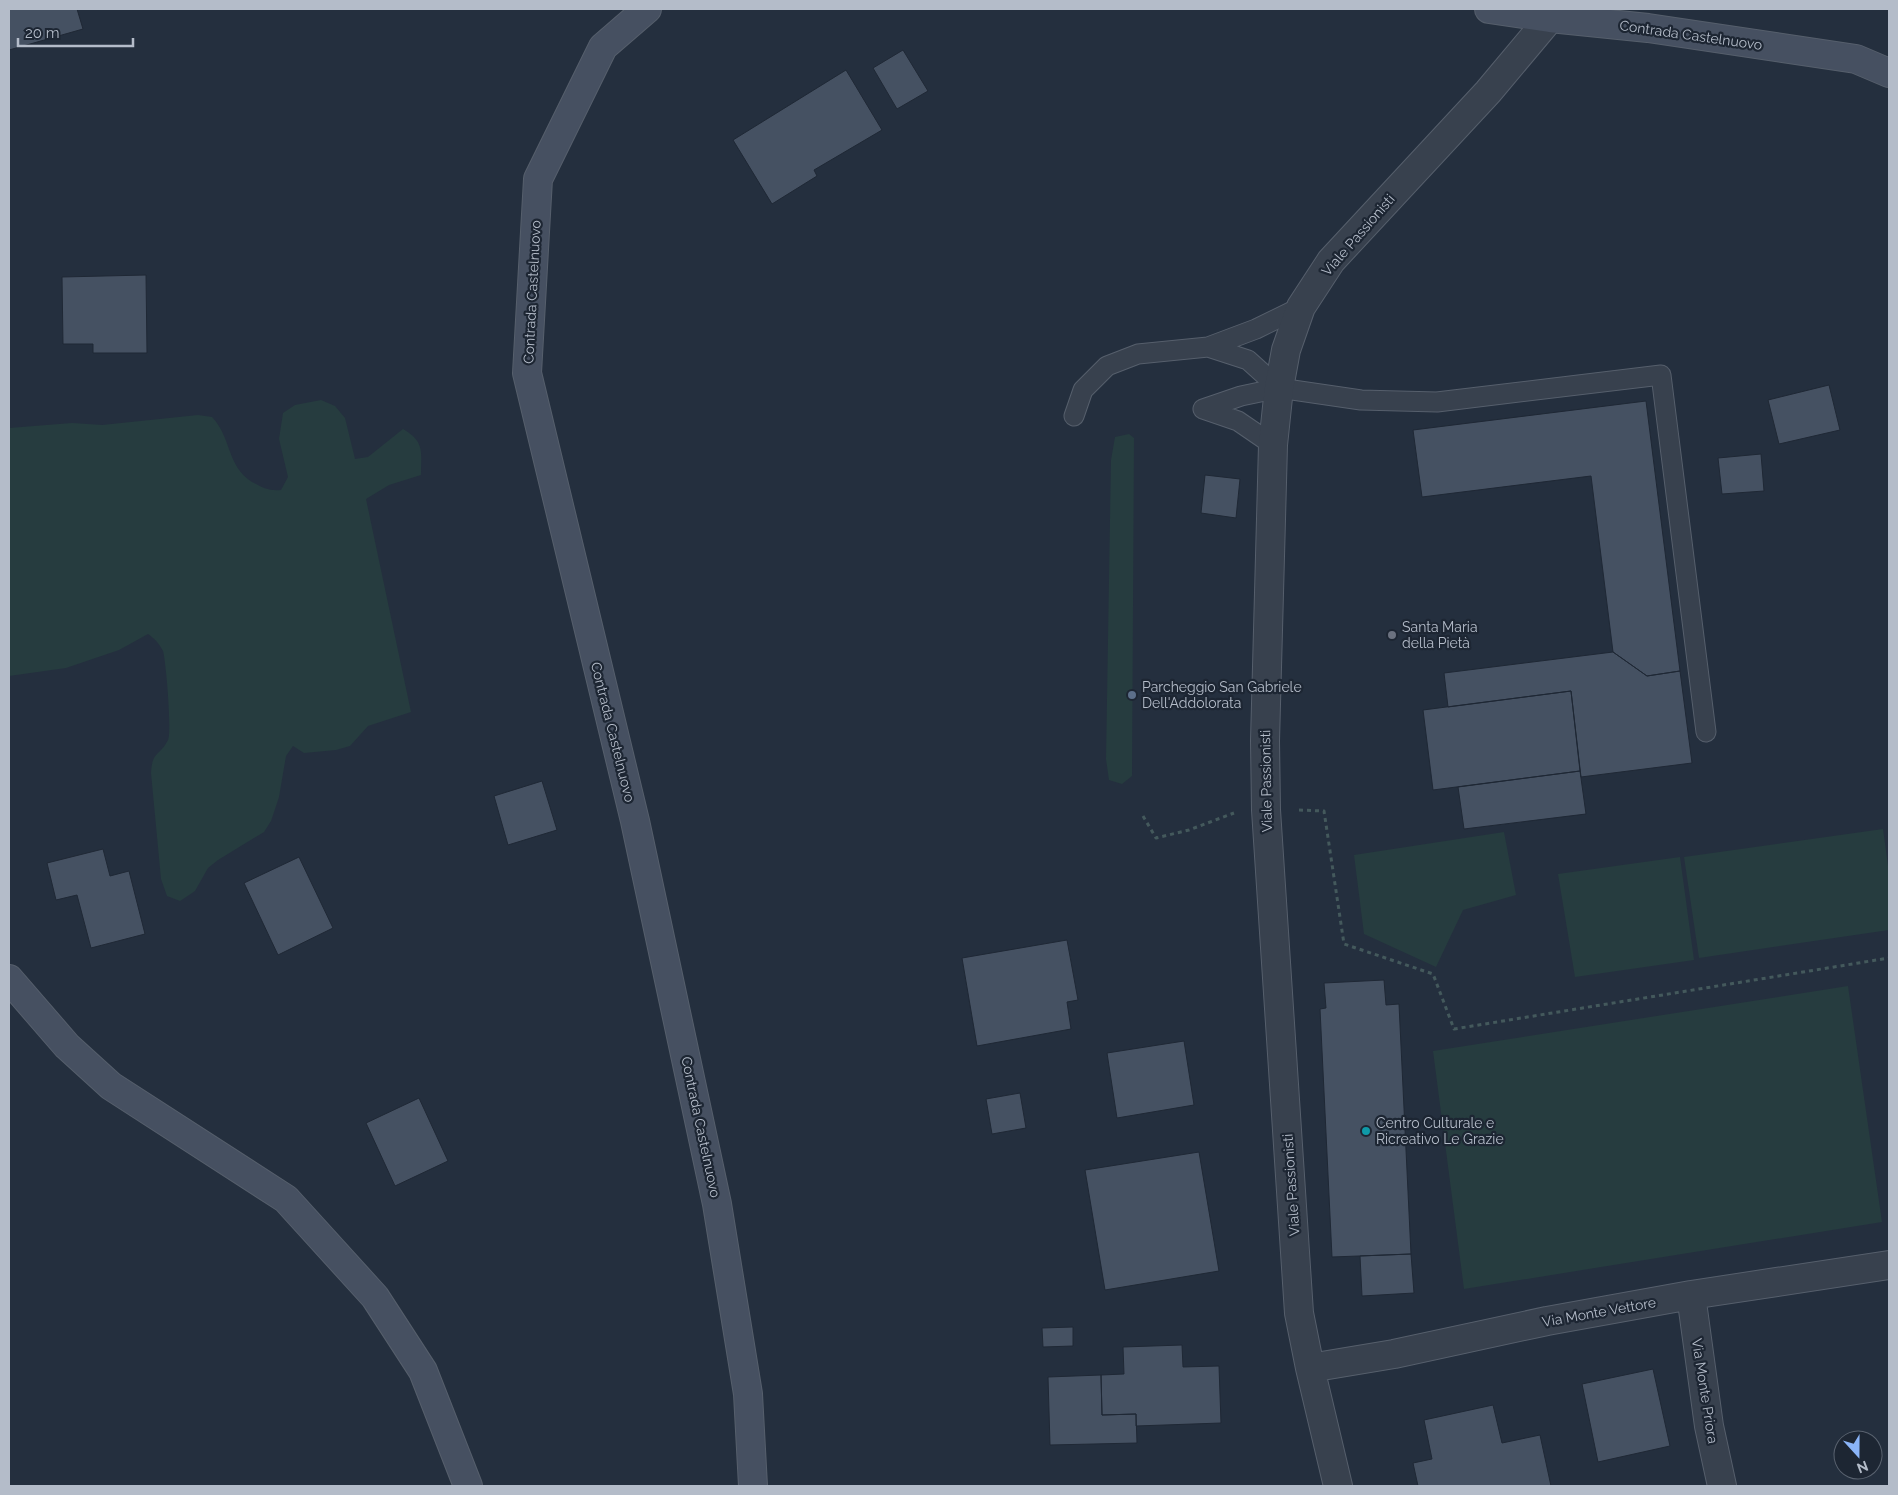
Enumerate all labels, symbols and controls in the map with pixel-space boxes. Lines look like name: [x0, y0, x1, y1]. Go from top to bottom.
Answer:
scale bar: [18, 15, 132, 47]
street label: Contrada Castelnuovo: [1619, 17, 1763, 53]
text: 20 m: [25, 24, 60, 42]
street label: Viale Passionisti: [1318, 191, 1398, 279]
street label: Contrada Castelnuovo: [520, 220, 544, 364]
place label: Santa Maria della Pietà: [1402, 619, 1478, 651]
marker: Santa Maria della Pietà: [1386, 629, 1398, 641]
street label: Contrada Castelnuovo: [588, 660, 638, 804]
place label: Parcheggio San Gabriele Dell'Addolorata: [1142, 679, 1302, 711]
marker: Parcheggio San Gabriele Dell'Addolorata: [1126, 689, 1138, 701]
street label: Viale Passionisti: [1257, 730, 1275, 832]
street label: Contrada Castelnuovo: [678, 1055, 724, 1199]
place label: Centro Culturale e Ricreativo Le Grazie: [1376, 1115, 1504, 1147]
marker: Centro Culturale e Ricreativo Le Grazie: [1360, 1125, 1372, 1137]
street label: Viale Passionisti: [1279, 1133, 1303, 1237]
street label: Via Monte Vettore: [1541, 1294, 1657, 1330]
street label: Via Monte Priora: [1689, 1337, 1721, 1445]
north arrow: [1833, 1430, 1883, 1480]
text: N: [1855, 1458, 1871, 1477]

